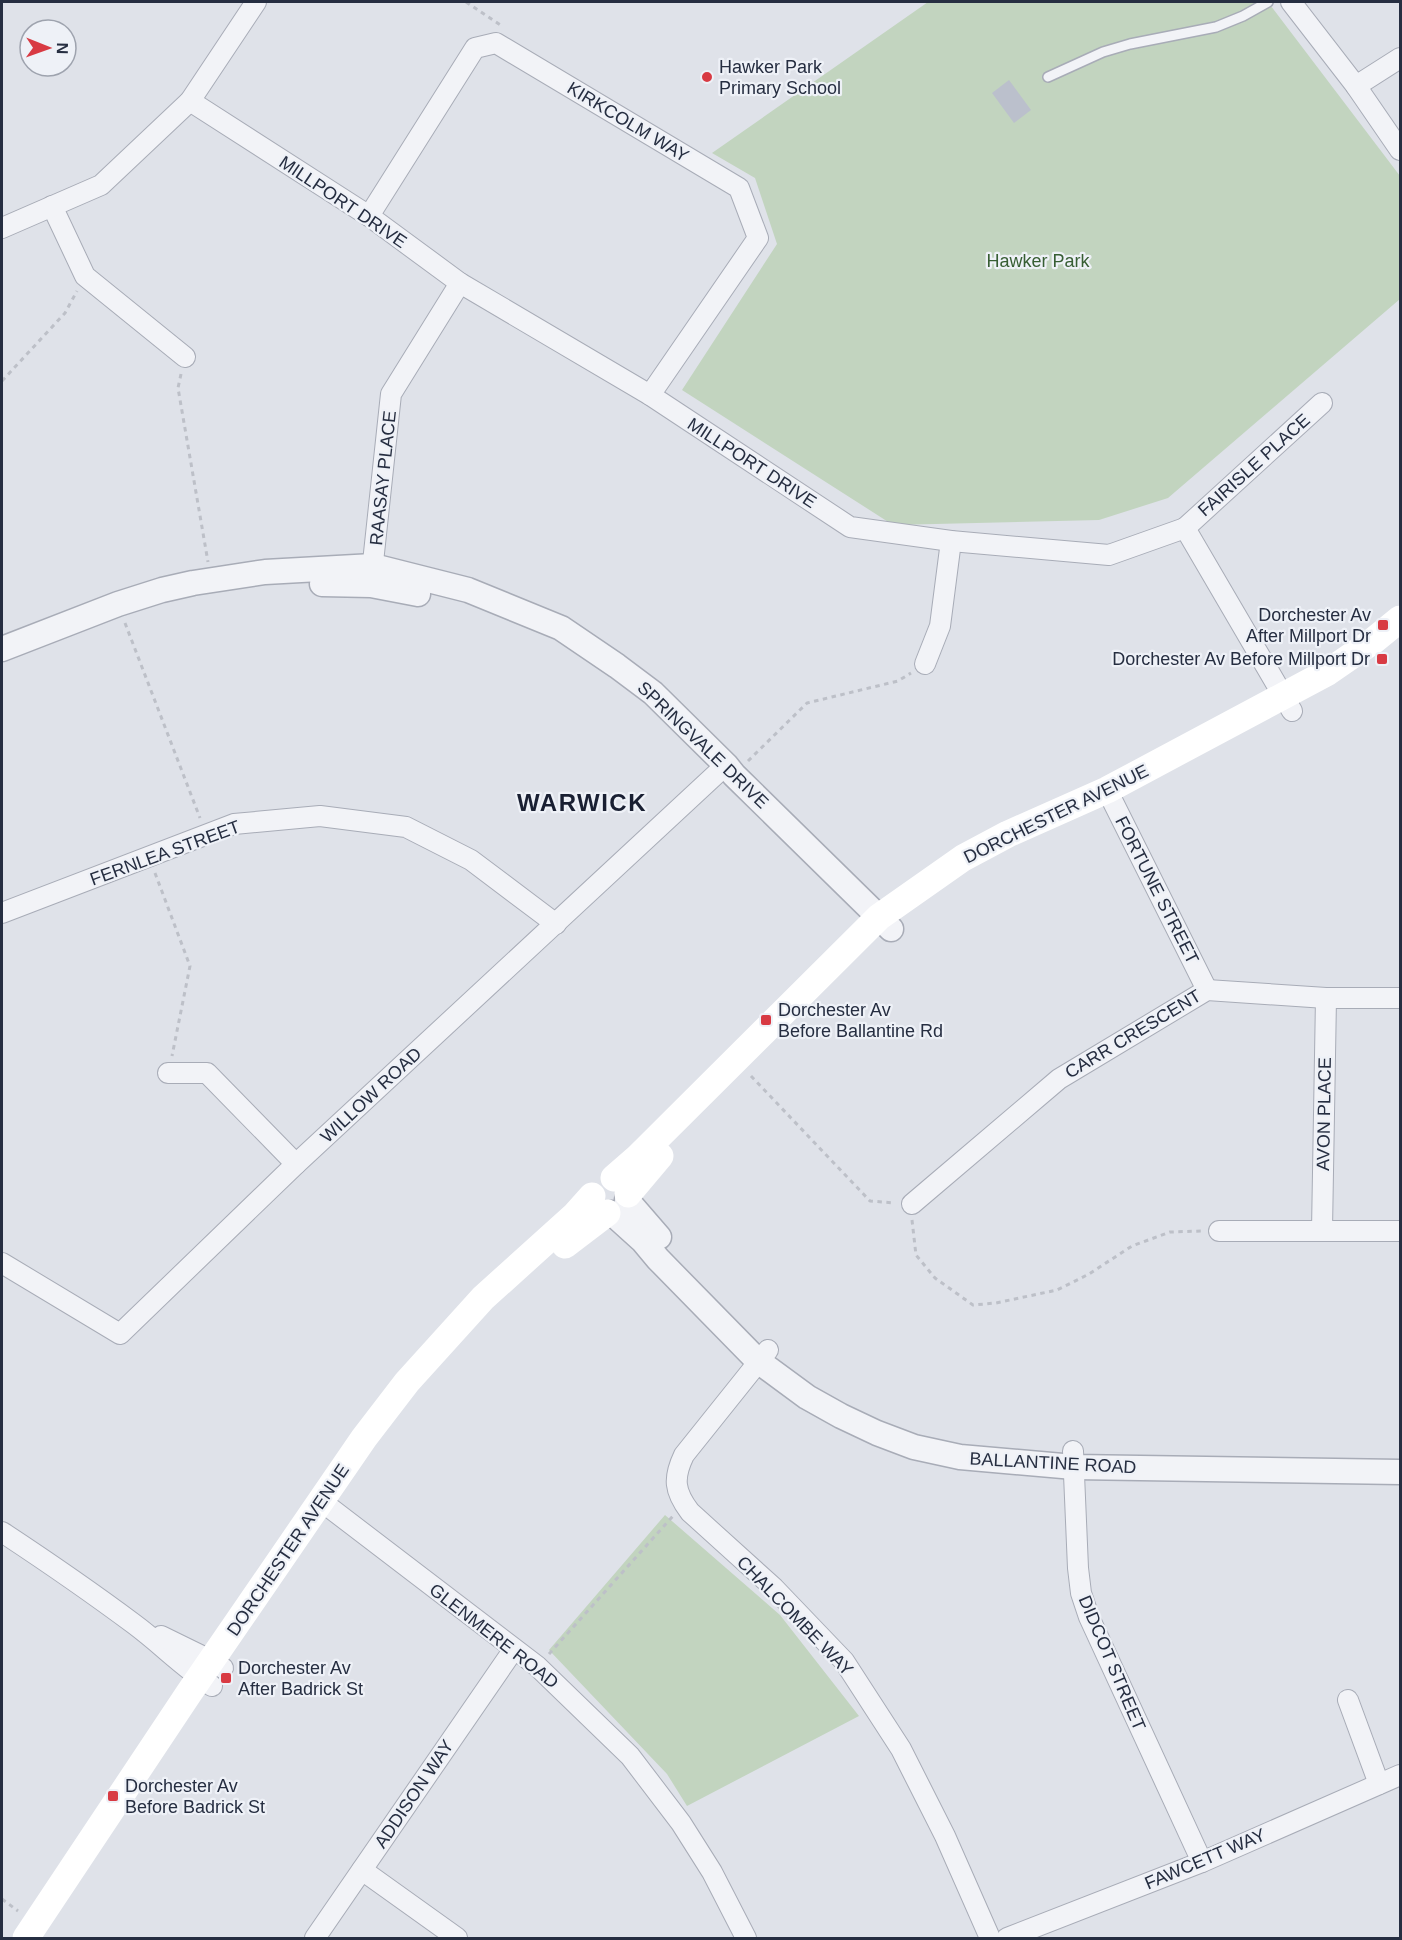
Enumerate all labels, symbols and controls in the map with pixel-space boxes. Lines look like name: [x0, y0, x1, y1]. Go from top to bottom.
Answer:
north arrow: [18, 18, 78, 78]
text: N: [54, 42, 71, 54]
place label: Hawker Park Primary School: [719, 57, 841, 98]
marker: Hawker Park Primary School: [700, 70, 714, 84]
street label: KIRKCOLM WAY: [564, 78, 692, 166]
street label: MILLPORT DRIVE: [275, 152, 411, 252]
park label: Hawker Park: [986, 251, 1091, 271]
street label: RAASAY PLACE: [366, 410, 400, 546]
street label: FAIRISLE PLACE: [1194, 410, 1314, 520]
street label: MILLPORT DRIVE: [684, 414, 820, 512]
place label: Dorchester Av After Millport Dr: [1246, 605, 1371, 646]
marker: Dorchester Av After Millport Dr: [1376, 618, 1390, 632]
place label: Dorchester Av Before Millport Dr: [1112, 649, 1370, 669]
marker: Dorchester Av Before Millport Dr: [1375, 652, 1389, 666]
street label: SPRINGVALE DRIVE: [634, 677, 772, 813]
street label: DORCHESTER AVENUE: [961, 761, 1151, 867]
district label: WARWICK: [517, 789, 647, 816]
street label: FORTUNE STREET: [1111, 813, 1203, 967]
street label: FERNLEA STREET: [87, 817, 243, 889]
street label: CARR CRESCENT: [1061, 986, 1205, 1082]
place label: Dorchester Av Before Ballantine Rd: [778, 1000, 943, 1041]
marker: Dorchester Av Before Ballantine Rd: [759, 1013, 773, 1027]
street label: WILLOW ROAD: [317, 1043, 425, 1147]
street label: AVON PLACE: [1313, 1057, 1335, 1171]
street label: BALLANTINE ROAD: [969, 1449, 1137, 1477]
street label: DORCHESTER AVENUE: [223, 1460, 353, 1640]
street label: CHALCOMBE WAY: [733, 1552, 857, 1680]
street label: GLENMERE ROAD: [426, 1579, 562, 1693]
street label: DIDCOT STREET: [1075, 1592, 1149, 1734]
place label: Dorchester Av After Badrick St: [238, 1658, 363, 1699]
marker: Dorchester Av After Badrick St: [219, 1671, 233, 1685]
street label: ADDISON WAY: [370, 1736, 458, 1852]
place label: Dorchester Av Before Badrick St: [125, 1776, 265, 1817]
marker: Dorchester Av Before Badrick St: [106, 1789, 120, 1803]
street label: FAWCETT WAY: [1142, 1825, 1268, 1893]

